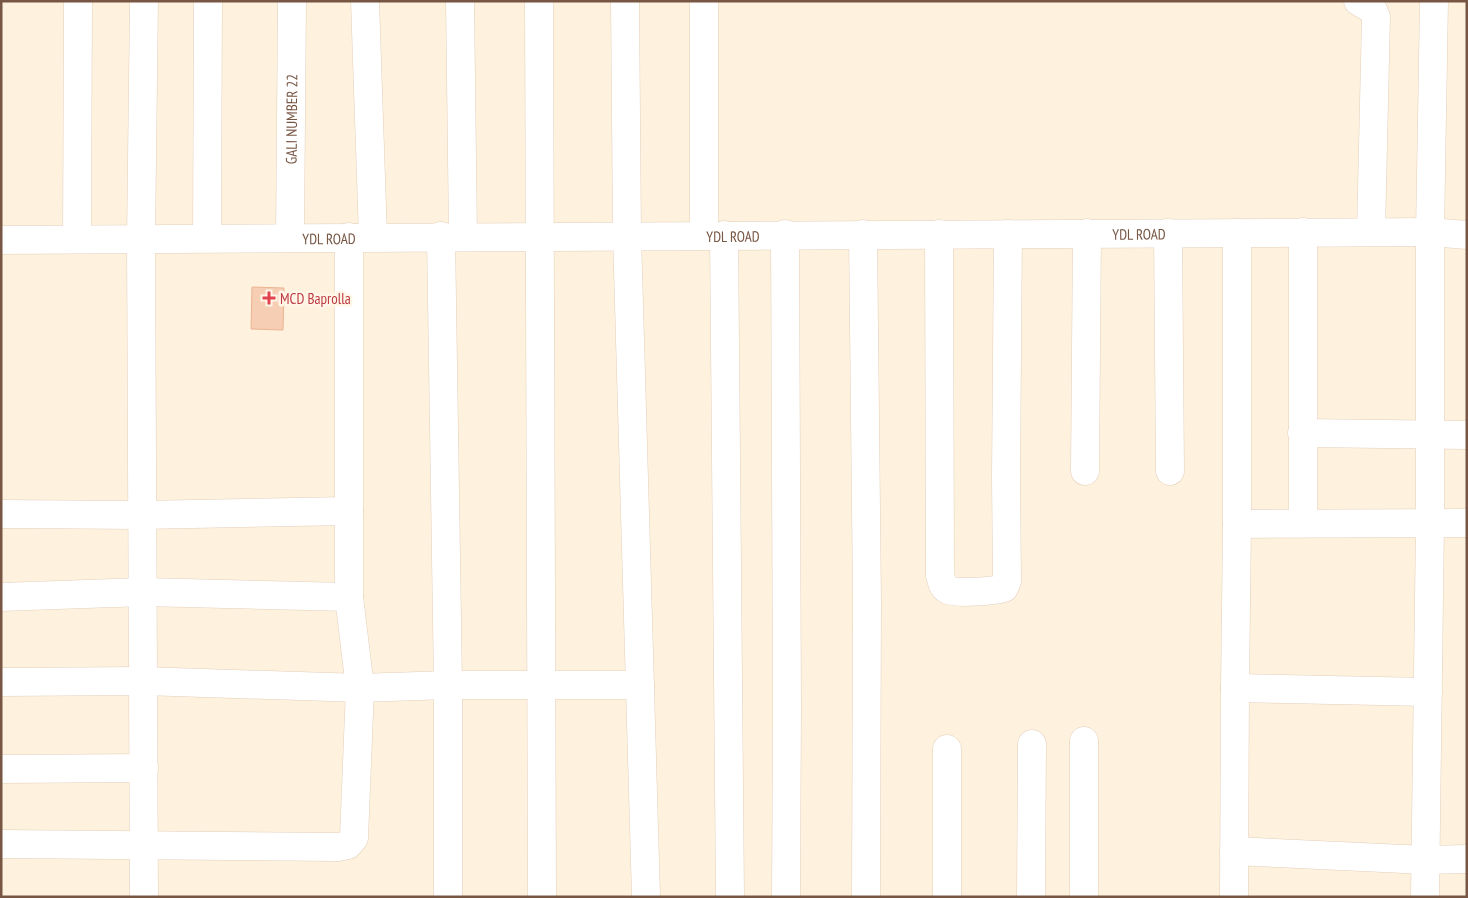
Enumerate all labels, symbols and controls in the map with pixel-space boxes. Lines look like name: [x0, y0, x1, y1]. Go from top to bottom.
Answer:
street label: GALI NUMBER 22: [281, 74, 301, 164]
street label: YDL ROAD: [1112, 224, 1166, 243]
street label: YDL ROAD: [706, 226, 760, 246]
street label: YDL ROAD: [302, 229, 356, 248]
place label: MCD Baprolla: [280, 289, 351, 308]
marker: MCD Baprolla: [262, 291, 276, 305]

